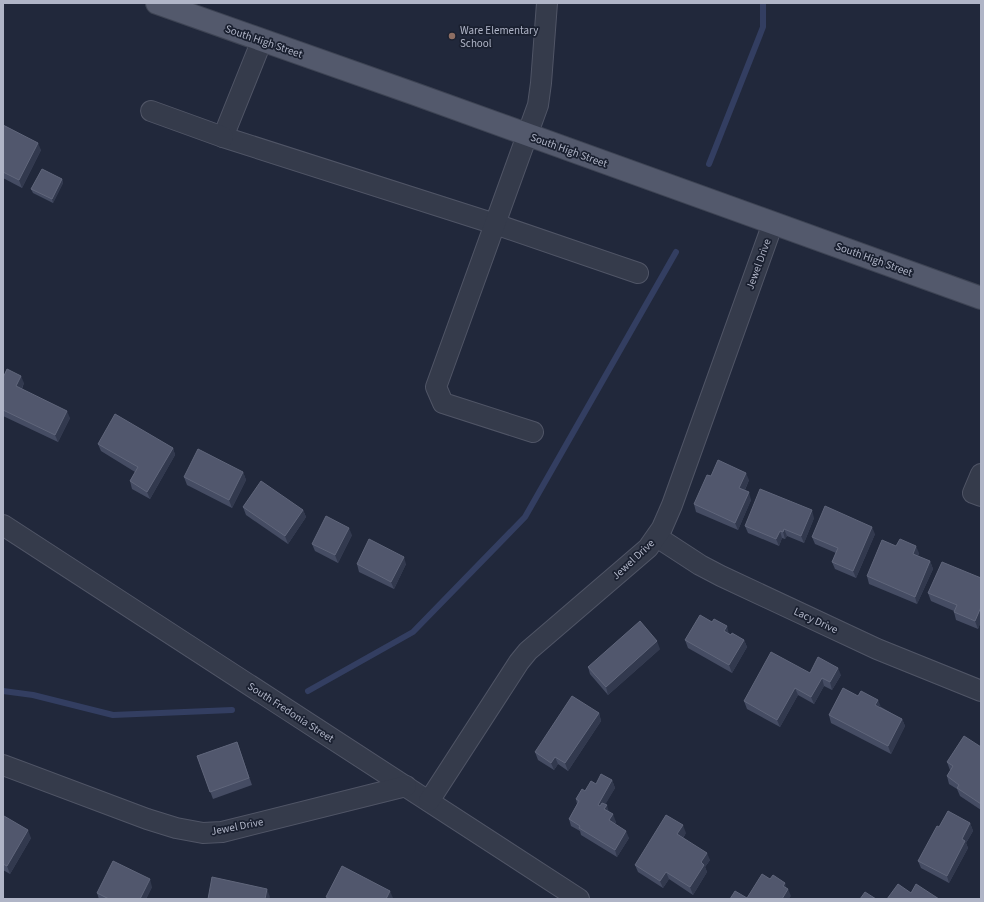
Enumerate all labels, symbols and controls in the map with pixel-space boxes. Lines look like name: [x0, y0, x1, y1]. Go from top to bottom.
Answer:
street label: South High Street: [223, 21, 305, 62]
place label: Ware Elementary School: [460, 23, 538, 51]
marker: Ware Elementary School: [447, 31, 457, 41]
street label: South High Street: [528, 130, 610, 171]
street label: Jewel Drive: [742, 236, 775, 292]
street label: South High Street: [833, 239, 915, 280]
street label: Jewel Drive: [609, 535, 658, 583]
street label: Lacy Drive: [791, 604, 841, 637]
street label: South Fredonia Street: [245, 679, 337, 746]
street label: Jewel Drive: [210, 814, 265, 839]

